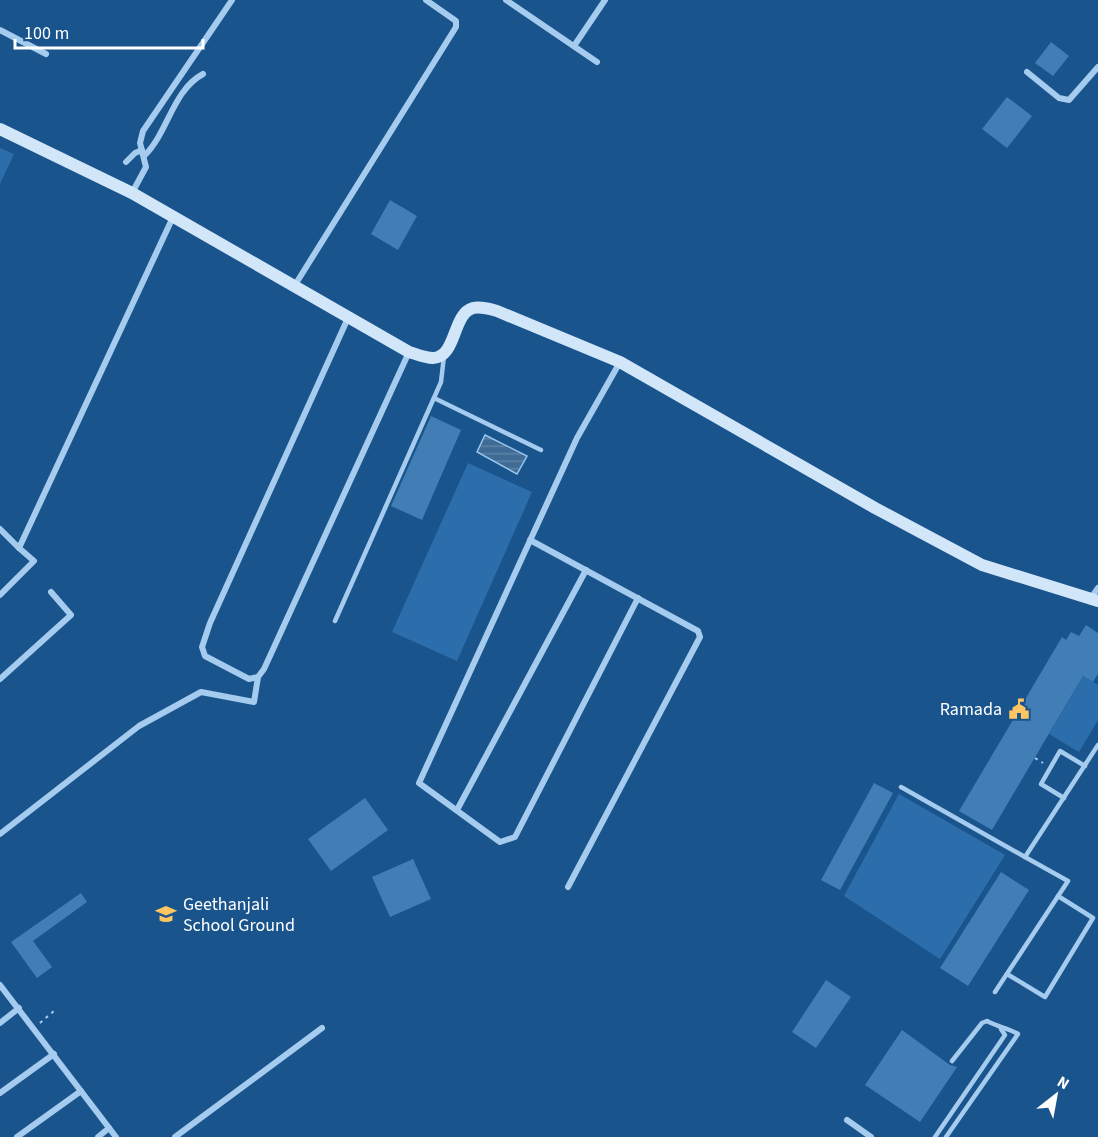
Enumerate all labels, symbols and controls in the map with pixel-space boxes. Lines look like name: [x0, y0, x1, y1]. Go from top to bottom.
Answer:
scale bar: [15, 12, 202, 50]
text: 100 m: [24, 21, 69, 46]
place label: Ramada: [940, 697, 1002, 722]
public building icon: Ramada: [1007, 697, 1031, 721]
place label: Geethanjali School Ground: [183, 892, 295, 938]
school or university icon: Geethanjali School Ground: [154, 902, 178, 926]
north arrow: [1026, 1065, 1086, 1125]
text: N: [1053, 1071, 1073, 1095]

